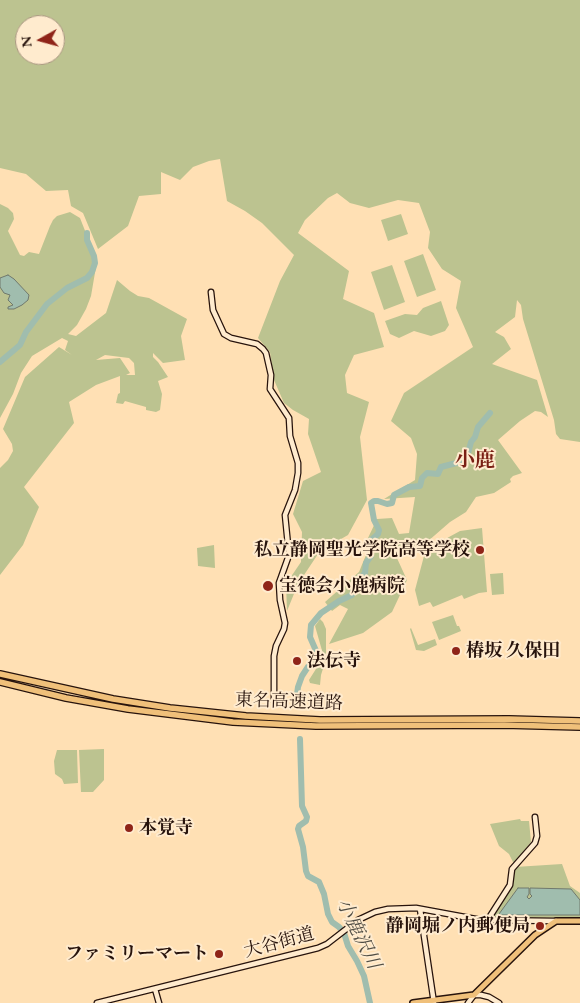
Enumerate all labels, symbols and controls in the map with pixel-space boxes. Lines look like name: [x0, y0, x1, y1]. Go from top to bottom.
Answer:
north arrow: [15, 15, 65, 65]
text: N: [16, 35, 36, 48]
district label: 小鹿: [455, 449, 495, 473]
place label: 私立静岡聖光学院高等学校: [254, 539, 470, 561]
marker: 私立静岡聖光学院高等学校: [474, 544, 486, 556]
place label: 宝徳会小鹿病院: [279, 575, 405, 597]
marker: 宝徳会小鹿病院: [261, 579, 275, 593]
place label: 椿坂 久保田: [466, 640, 560, 662]
marker: 椿坂 久保田: [450, 645, 462, 657]
place label: 法伝寺: [307, 650, 361, 672]
marker: 法伝寺: [291, 655, 303, 667]
street label: 東名高速道路: [235, 689, 343, 715]
place label: 本覚寺: [139, 817, 193, 839]
marker: 本覚寺: [123, 822, 135, 834]
water label: 小鹿沢川: [331, 895, 385, 973]
place label: 静岡堀ノ内郵便局: [386, 915, 530, 937]
marker: 静岡堀ノ内郵便局: [534, 920, 546, 932]
street label: 大谷街道: [241, 923, 317, 963]
place label: ファミリーマート: [65, 943, 209, 965]
marker: ファミリーマート: [213, 948, 225, 960]

